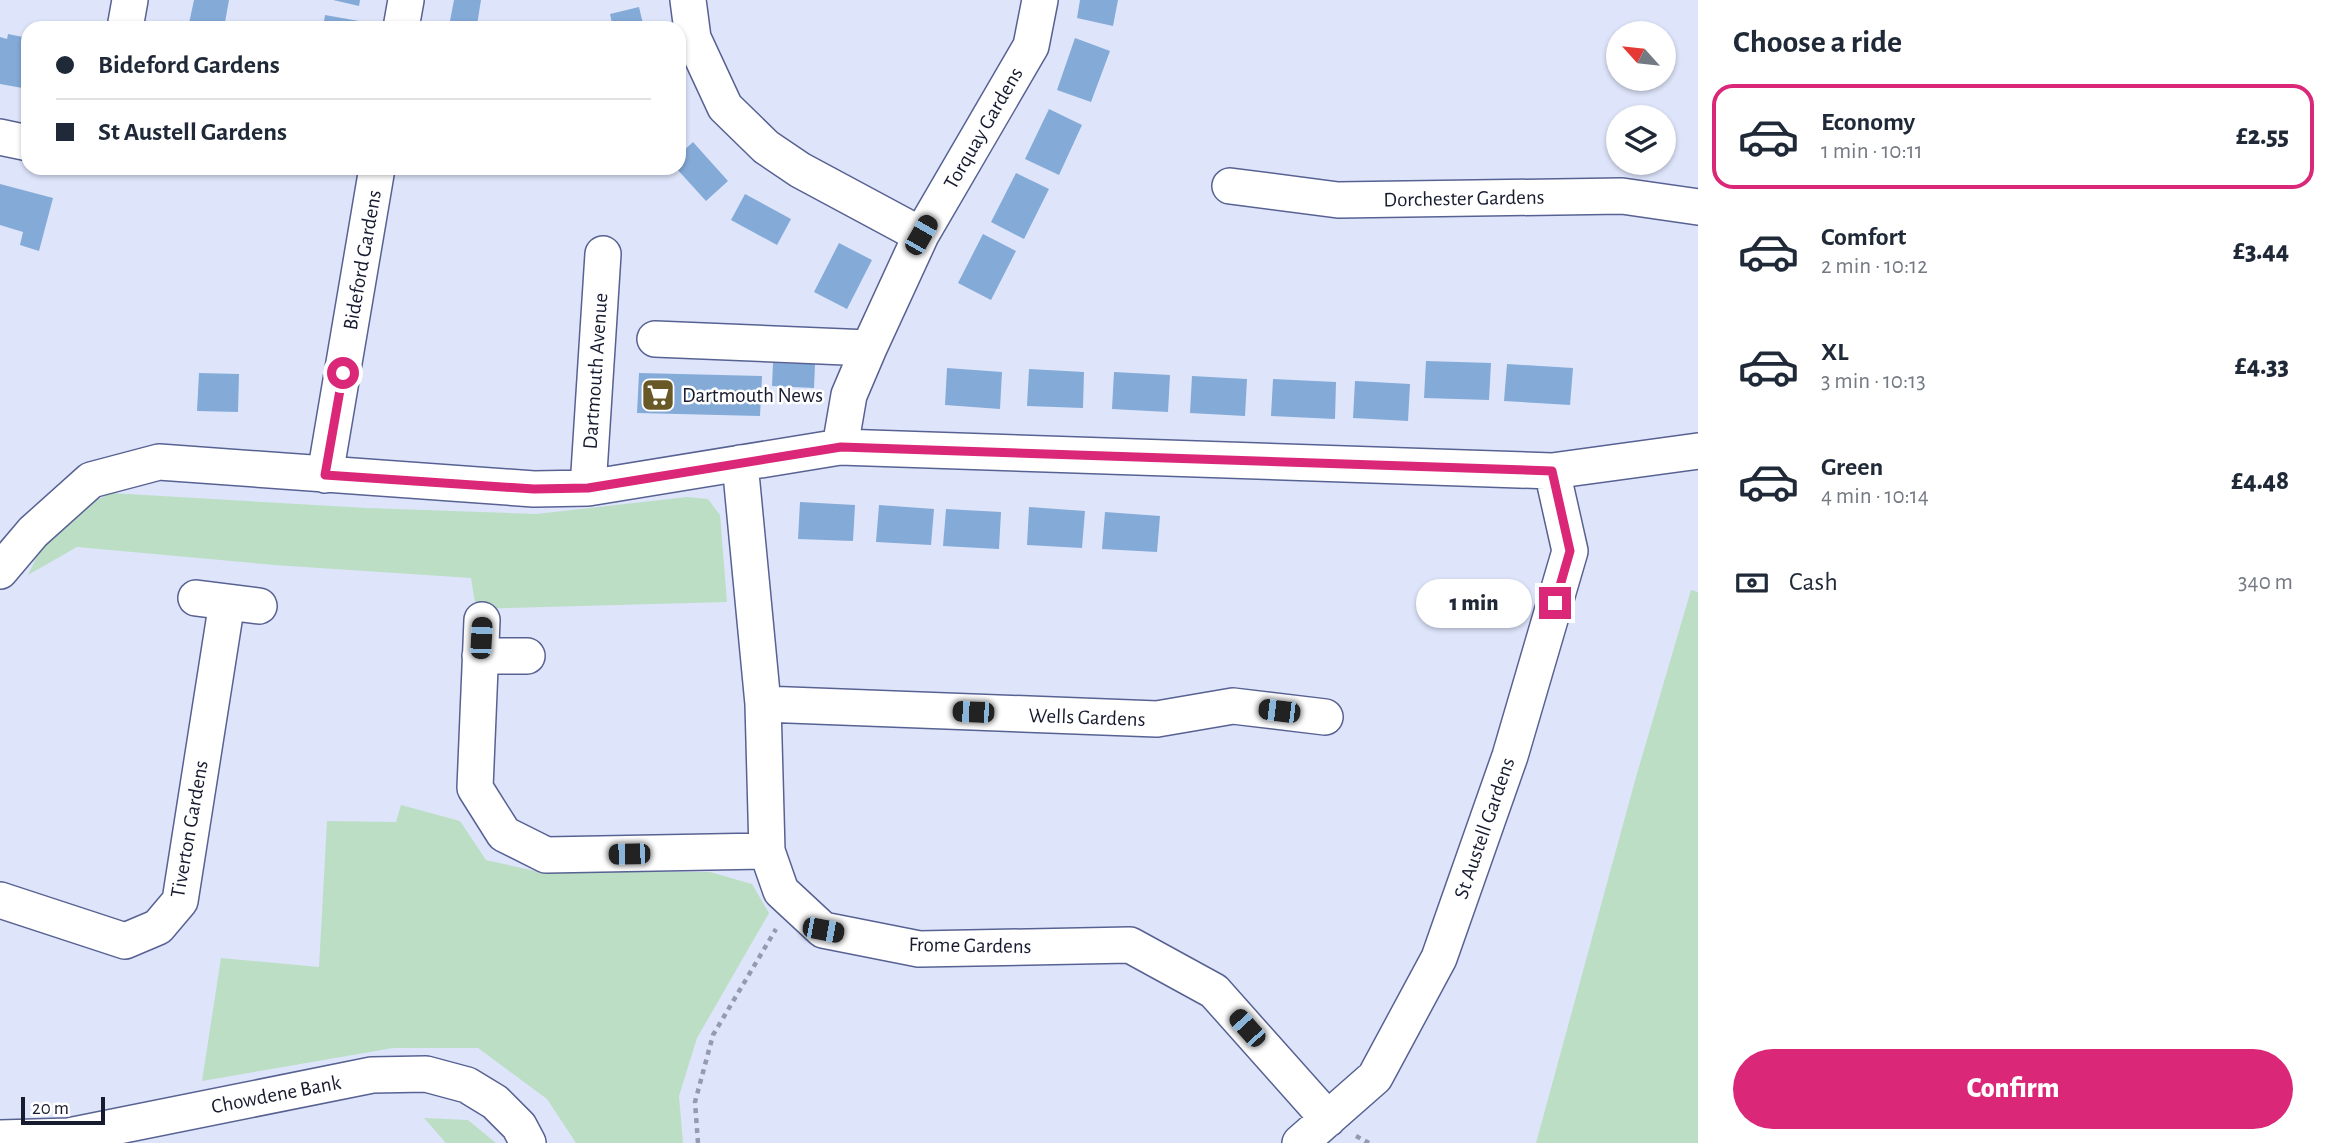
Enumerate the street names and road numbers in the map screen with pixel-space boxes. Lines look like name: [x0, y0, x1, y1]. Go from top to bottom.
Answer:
street label: Torquay Gardens: [940, 64, 1027, 193]
street label: Dorchester Gardens: [1383, 187, 1545, 210]
street label: Bideford Gardens: [340, 188, 385, 332]
street label: Dartmouth Avenue: [580, 292, 611, 450]
street label: Wells Gardens: [1028, 705, 1146, 730]
street label: St Austell Gardens: [1450, 755, 1518, 902]
street label: Tiverton Gardens: [167, 759, 212, 899]
street label: Frome Gardens: [908, 934, 1032, 957]
street label: Chowdene Bank: [210, 1072, 343, 1117]

